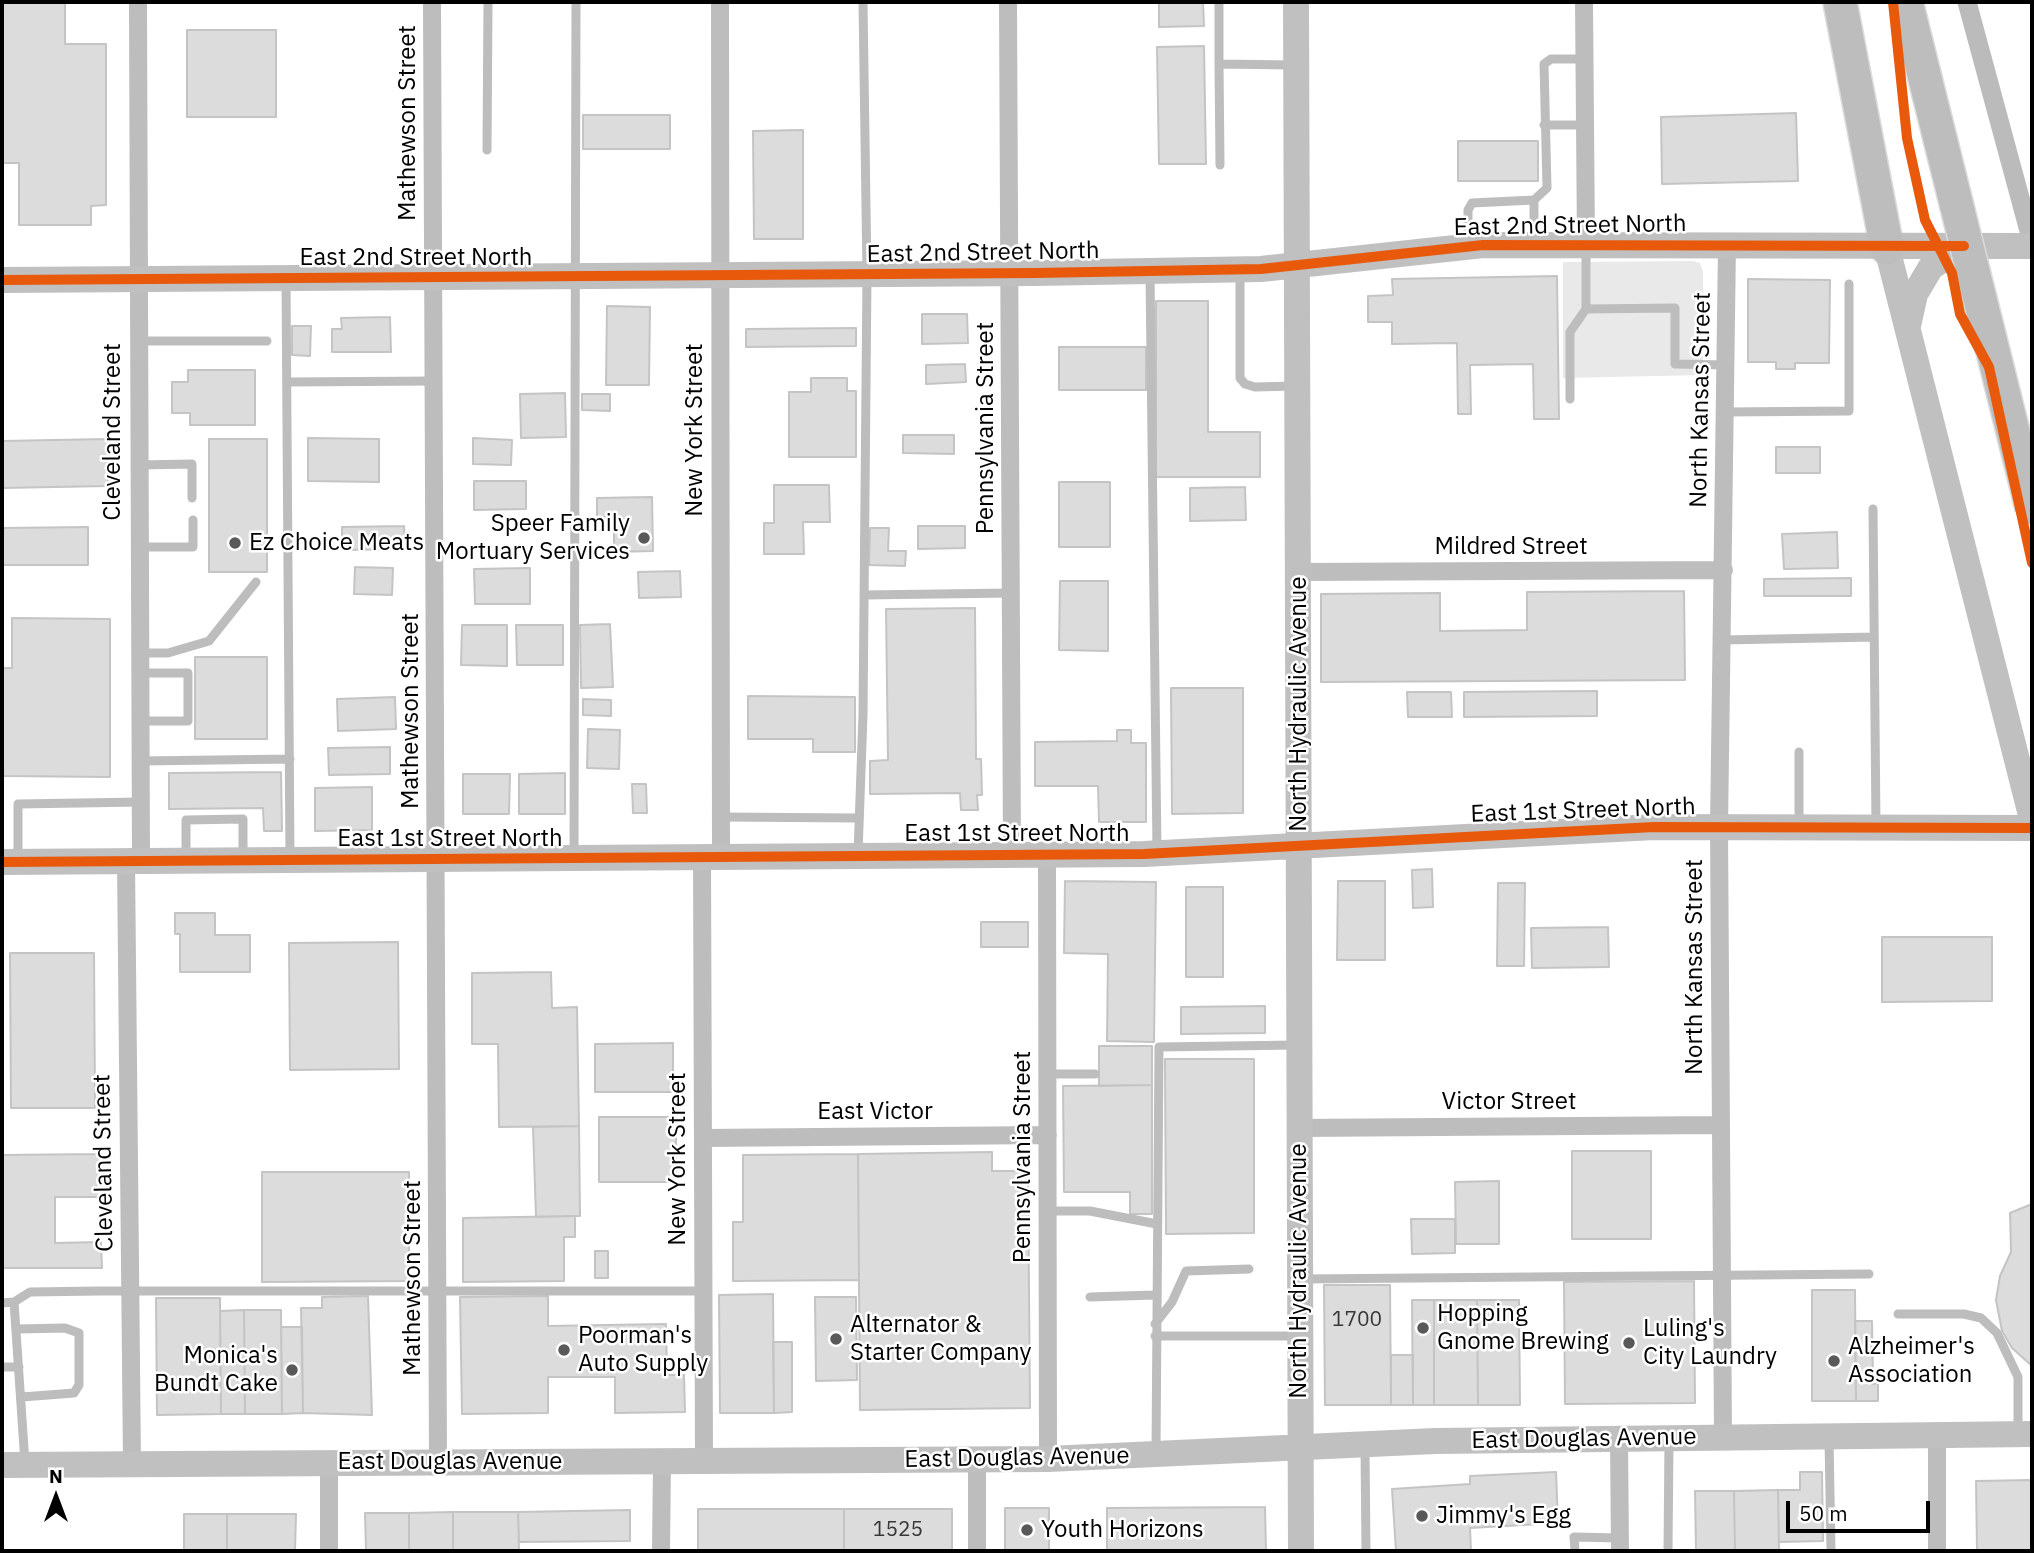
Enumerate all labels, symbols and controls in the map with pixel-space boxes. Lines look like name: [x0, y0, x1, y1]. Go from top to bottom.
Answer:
street label: Mathewson Street: [394, 25, 422, 221]
street label: East 2nd Street North: [1453, 210, 1687, 242]
street label: East 2nd Street North: [866, 237, 1100, 269]
street label: East 2nd Street North: [300, 244, 532, 272]
street label: North Kansas Street: [1685, 292, 1717, 508]
street label: Pennsylvania Street: [972, 322, 1000, 534]
street label: Cleveland Street: [99, 343, 127, 521]
street label: New York Street: [681, 343, 709, 517]
place label: Speer Family Mortuary Services: [436, 510, 630, 566]
place label: Ez Choice Meats: [249, 529, 424, 557]
marker: Speer Family Mortuary Services: [636, 530, 652, 546]
street label: Mildred Street: [1434, 533, 1588, 561]
marker: Ez Choice Meats: [227, 535, 243, 551]
street label: North Hydraulic Avenue: [1285, 576, 1313, 832]
street label: Mathewson Street: [397, 613, 425, 809]
street label: East 1st Street North: [1470, 793, 1696, 829]
street label: East 1st Street North: [904, 820, 1130, 848]
street label: East 1st Street North: [337, 825, 563, 853]
street label: North Kansas Street: [1681, 859, 1709, 1075]
street label: Pennsylvania Street: [1009, 1051, 1037, 1263]
street label: New York Street: [664, 1072, 692, 1246]
street label: Cleveland Street: [88, 1074, 120, 1252]
street label: Victor Street: [1442, 1088, 1576, 1116]
street label: East Victor: [817, 1098, 933, 1126]
street label: North Hydraulic Avenue: [1285, 1143, 1313, 1399]
street label: Mathewson Street: [399, 1180, 427, 1376]
place label: Hopping Gnome Brewing: [1437, 1300, 1609, 1356]
house number: 1700: [1332, 1307, 1382, 1333]
place label: Alternator & Starter Company: [850, 1311, 1032, 1367]
place label: Luling's City Laundry: [1643, 1315, 1777, 1371]
marker: Hopping Gnome Brewing: [1415, 1320, 1431, 1336]
place label: Poorman's Auto Supply: [578, 1322, 708, 1378]
marker: Alternator & Starter Company: [828, 1331, 844, 1347]
place label: Alzheimer's Association: [1848, 1333, 1975, 1389]
marker: Luling's City Laundry: [1621, 1335, 1637, 1351]
place label: Monica's Bundt Cake: [154, 1342, 278, 1398]
marker: Poorman's Auto Supply: [556, 1342, 572, 1358]
marker: Alzheimer's Association: [1826, 1353, 1842, 1369]
marker: Monica's Bundt Cake: [284, 1362, 300, 1378]
street label: East Douglas Avenue: [1471, 1423, 1697, 1455]
street label: East Douglas Avenue: [904, 1442, 1130, 1474]
street label: East Douglas Avenue: [337, 1448, 563, 1476]
north arrow: [21, 1462, 91, 1532]
text: N: [49, 1464, 63, 1488]
scale bar: [1789, 1486, 1932, 1530]
text: 50 m: [1799, 1499, 1848, 1527]
place label: Jimmy's Egg: [1436, 1502, 1571, 1530]
marker: Jimmy's Egg: [1414, 1508, 1430, 1524]
place label: Youth Horizons: [1041, 1516, 1204, 1544]
house number: 1525: [873, 1517, 923, 1543]
marker: Youth Horizons: [1019, 1522, 1035, 1538]

